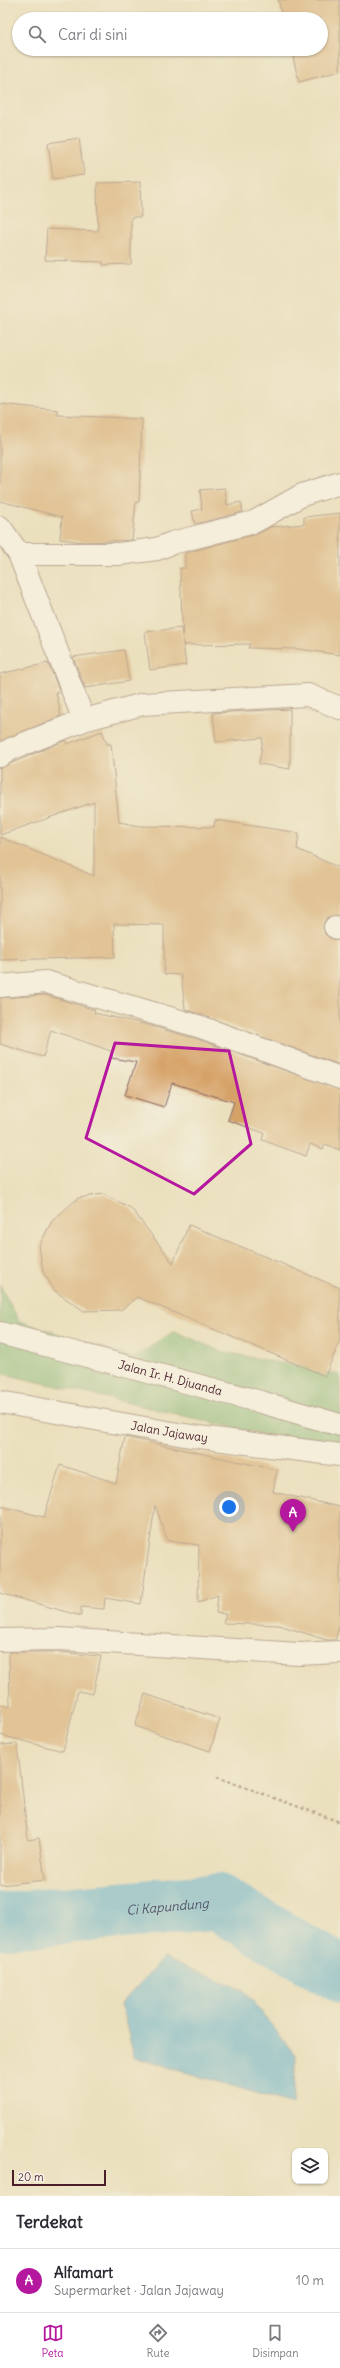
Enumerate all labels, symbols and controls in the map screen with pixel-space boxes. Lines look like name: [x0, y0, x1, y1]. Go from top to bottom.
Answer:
search box: [12, 12, 328, 56]
icon: search: [26, 23, 48, 45]
text: Cari di sini: [58, 25, 127, 44]
street label: Jalan Ir. H. Djuanda: [117, 1357, 224, 1398]
street label: Jalan Jajaway: [130, 1418, 209, 1445]
your location: [219, 1497, 239, 1517]
pin: A: [280, 1499, 306, 1532]
water label: Ci Kapundung: [126, 1895, 211, 1919]
map controls: [292, 2148, 328, 2184]
button: layers: [292, 2148, 328, 2184]
scale bar: [12, 2168, 106, 2187]
text: 20 m: [18, 2170, 44, 2184]
text: Terdekat: [16, 2211, 83, 2233]
text: Alfamart: [54, 2263, 113, 2282]
text: A: [25, 2272, 33, 2289]
text: 10 m: [296, 2272, 324, 2289]
text: Supermarket · Jalan Jajaway: [54, 2282, 224, 2299]
tab: Peta: [41, 2322, 64, 2360]
tab: Rute: [146, 2322, 169, 2360]
tab: Disimpan: [252, 2322, 299, 2360]

